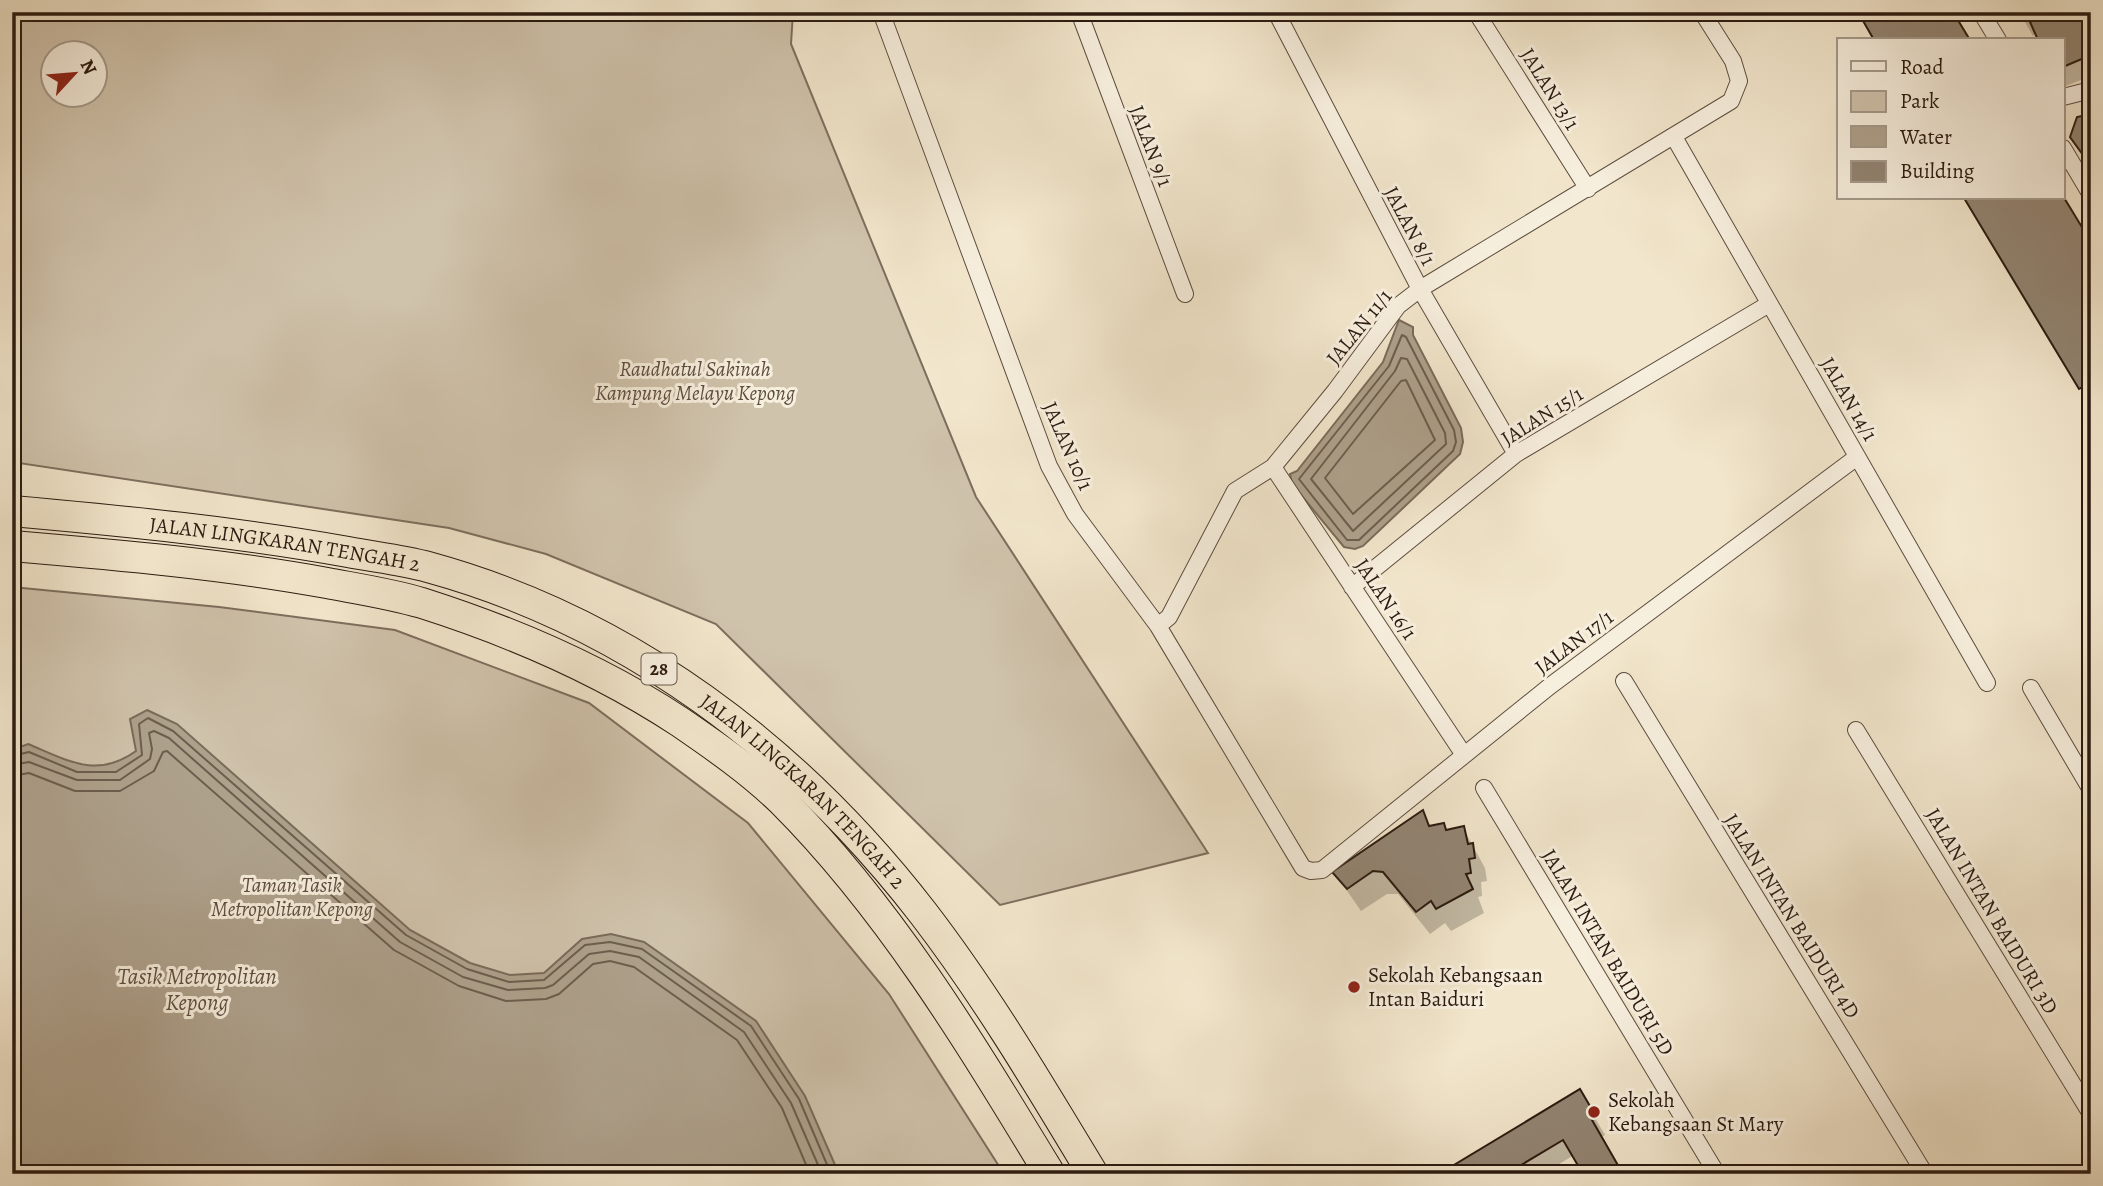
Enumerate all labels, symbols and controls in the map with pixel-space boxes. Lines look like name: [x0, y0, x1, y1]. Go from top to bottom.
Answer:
north arrow: [38, 38, 108, 108]
legend: [1837, 38, 2064, 200]
street label: JALAN 13/1: [1514, 43, 1586, 135]
text: Road: [1900, 53, 1944, 81]
text: N: [74, 55, 103, 79]
text: Park: [1900, 87, 1940, 115]
street label: JALAN 9/1: [1123, 101, 1179, 191]
text: Water: [1899, 123, 1952, 151]
text: Building: [1900, 157, 1975, 185]
street label: JALAN 8/1: [1377, 182, 1443, 270]
street label: JALAN 11/1: [1320, 283, 1398, 371]
street label: JALAN 14/1: [1814, 352, 1884, 446]
park label: Raudhatul Sakinah Kampung Melayu Kepong: [595, 355, 796, 407]
street label: JALAN 15/1: [1496, 380, 1588, 452]
street label: JALAN 10/1: [1036, 397, 1100, 495]
street label: JALAN LINGKARAN TENGAH 2: [148, 510, 423, 579]
street label: JALAN 16/1: [1349, 553, 1423, 645]
street label: JALAN 17/1: [1529, 603, 1619, 681]
road number: 28: [642, 654, 676, 684]
street label: JALAN LINGKARAN TENGAH 2: [695, 687, 912, 895]
street label: JALAN INTAN BAIDURI 3D: [1919, 803, 2065, 1019]
street label: JALAN INTAN BAIDURI 4D: [1717, 808, 1867, 1024]
street label: JALAN INTAN BAIDURI 5D: [1535, 844, 1681, 1060]
park label: Taman Tasik Metropolitan Kepong: [211, 871, 374, 923]
water label: Tasik Metropolitan Kepong: [117, 961, 277, 1018]
place label: Sekolah Kebangsaan Intan Baiduri: [1368, 961, 1543, 1013]
marker: Sekolah Kebangsaan Intan Baiduri: [1346, 979, 1362, 995]
place label: Sekolah Kebangsaan St Mary: [1608, 1086, 1784, 1138]
marker: Sekolah Kebangsaan St Mary: [1586, 1104, 1602, 1120]

